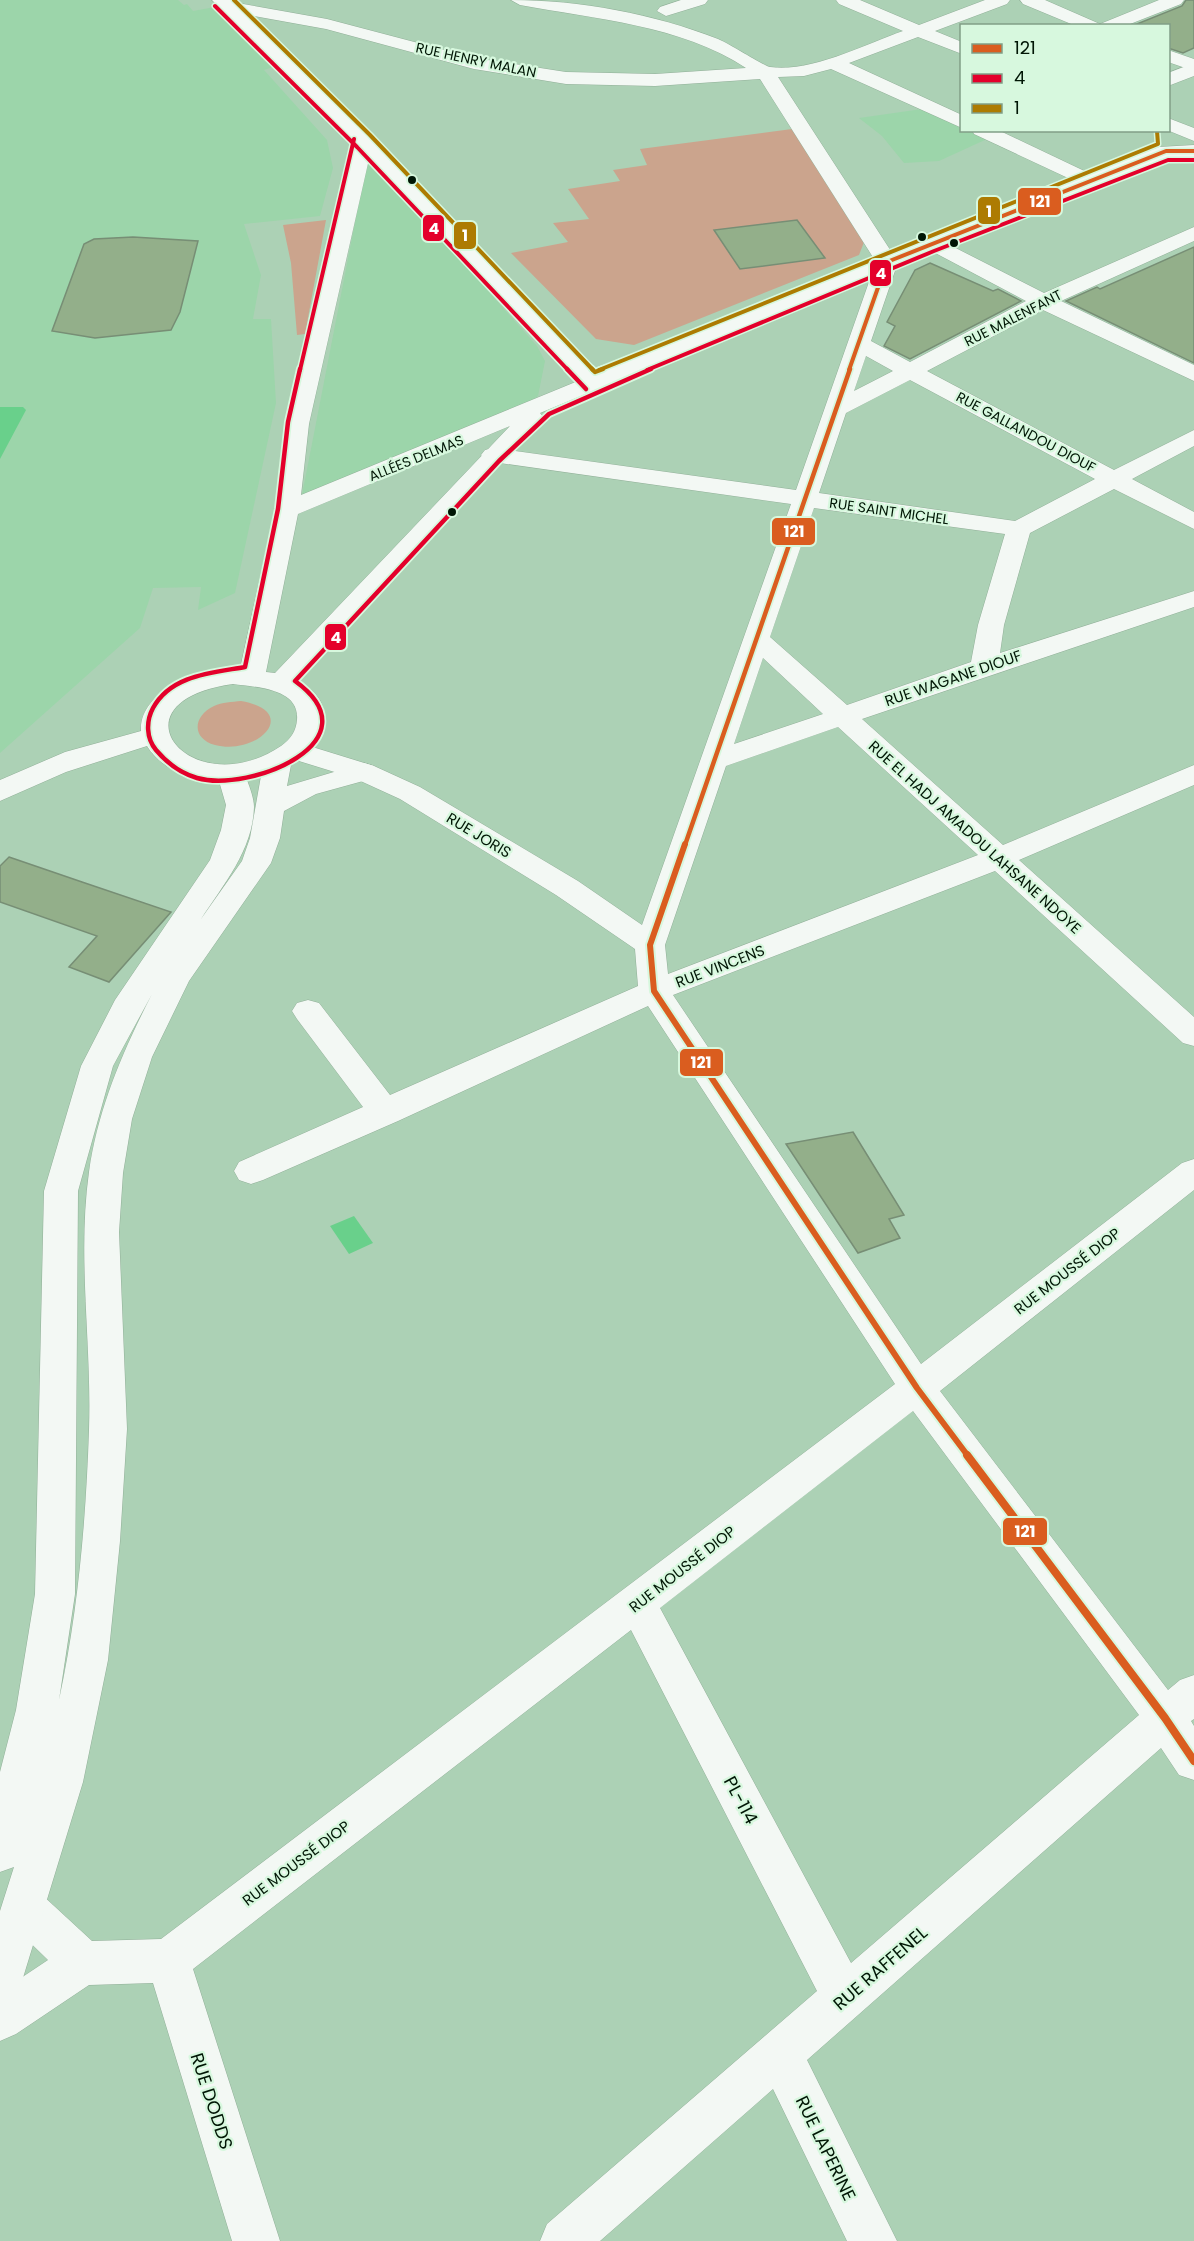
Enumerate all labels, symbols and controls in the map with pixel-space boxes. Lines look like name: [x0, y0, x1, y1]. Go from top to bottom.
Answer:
legend: [960, 24, 1170, 132]
text: 121: [1014, 35, 1036, 60]
street label: RUE HENRY MALAN: [414, 37, 538, 83]
text: 4: [1014, 65, 1025, 90]
text: 1: [1014, 95, 1020, 120]
unlabelled marker: [406, 174, 418, 186]
line badge: 121: [1017, 187, 1062, 216]
text: 121: [1029, 190, 1051, 213]
line badge: 1: [977, 196, 1001, 225]
text: 1: [986, 200, 992, 223]
line badge: 4: [422, 214, 445, 242]
text: 4: [429, 217, 440, 240]
line badge: 1: [453, 221, 477, 250]
text: 1: [462, 224, 468, 247]
unlabelled marker: [916, 231, 928, 243]
unlabelled marker: [948, 237, 960, 249]
line badge: 4: [869, 259, 892, 287]
text: 4: [876, 262, 887, 285]
street label: RUE MALENFANT: [961, 285, 1066, 351]
street label: RUE GALLANDOU DIOUF: [953, 387, 1099, 477]
street label: ALLÉES DELMAS: [366, 430, 466, 486]
street label: RUE SAINT MICHEL: [828, 493, 950, 529]
unlabelled marker: [446, 506, 458, 518]
line badge: 121: [771, 517, 816, 546]
text: 121: [783, 520, 805, 543]
line badge: 4: [324, 623, 347, 651]
text: 4: [331, 626, 342, 649]
street label: RUE WAGANE DIOUF: [882, 645, 1025, 711]
street label: RUE EL HADJ AMADOU LAHSANE NDOYE: [864, 736, 1086, 938]
street label: RUE JORIS: [443, 807, 515, 863]
street label: RUE VINCENS: [672, 939, 768, 993]
line badge: 121: [679, 1048, 724, 1077]
text: 121: [690, 1051, 712, 1074]
street label: RUE MOUSSÉ DIOP: [1009, 1223, 1125, 1319]
line badge: 121: [1002, 1517, 1048, 1546]
text: 121: [1014, 1520, 1036, 1543]
street label: RUE MOUSSÉ DIOP: [624, 1521, 740, 1617]
street label: PL-114: [718, 1772, 764, 1828]
street label: RUE MOUSSÉ DIOP: [238, 1815, 354, 1910]
street label: RUE RAFFENEL: [828, 1920, 933, 2016]
street label: RUE DODDS: [185, 2050, 239, 2152]
street label: RUE LAPERINE: [790, 2091, 862, 2205]

